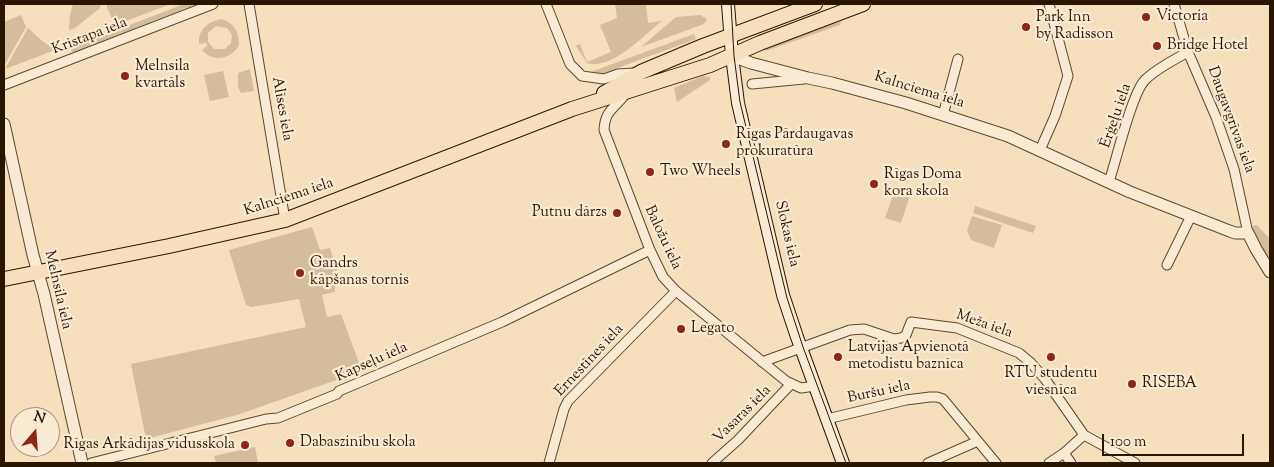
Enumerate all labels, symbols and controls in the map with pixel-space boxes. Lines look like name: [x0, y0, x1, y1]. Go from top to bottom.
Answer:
place label: Victoria: [1156, 8, 1208, 26]
place label: Park Inn by Radisson: [1036, 9, 1114, 44]
marker: Victoria: [1140, 11, 1152, 23]
street label: Kristapa iela: [50, 14, 130, 60]
marker: Park Inn by Radisson: [1020, 21, 1032, 33]
place label: Bridge Hotel: [1167, 37, 1248, 55]
marker: Bridge Hotel: [1151, 40, 1163, 52]
place label: Melnsila kvartāls: [135, 58, 190, 93]
street label: Daugavgrīvas iela: [1202, 64, 1258, 176]
street label: Kalnciema iela: [872, 69, 966, 113]
marker: Melnsila kvartāls: [119, 70, 131, 82]
street label: Alīses iela: [267, 76, 295, 142]
street label: Ērģeļu iela: [1098, 81, 1136, 151]
place label: Rīgas Pārdaugavas prokuratūra: [736, 126, 853, 161]
marker: Rīgas Pārdaugavas prokuratūra: [720, 138, 732, 150]
place label: Two Wheels: [660, 163, 741, 181]
marker: Two Wheels: [644, 166, 656, 178]
place label: Rīgas Doma kora skola: [884, 166, 962, 201]
street label: Kalnciema iela: [242, 175, 336, 221]
marker: Rīgas Doma kora skola: [868, 178, 880, 190]
street label: Slokas iela: [770, 199, 802, 269]
street label: Baložu iela: [639, 203, 685, 273]
place label: Putnu dārzs: [532, 204, 607, 222]
marker: Putnu dārzs: [611, 207, 623, 219]
street label: Melnsila iela: [39, 249, 75, 331]
place label: Gandrs kāpšanas tornis: [310, 255, 409, 290]
marker: Gandrs kāpšanas tornis: [294, 267, 306, 279]
street label: Meža iela: [953, 307, 1015, 343]
place label: Legato: [691, 320, 734, 338]
street label: Ernestīnes iela: [552, 321, 628, 401]
marker: Legato: [675, 323, 687, 335]
street label: Kapseļu iela: [333, 339, 411, 387]
place label: Latvijas Apvienotā metodistu baznīca: [848, 339, 969, 374]
marker: Latvijas Apvienotā metodistu baznīca: [832, 351, 844, 363]
marker: RTU studentu viesnīca: [1045, 351, 1057, 363]
place label: RTU studentu viesnīca: [1005, 365, 1097, 400]
place label: RISEBA: [1142, 375, 1197, 393]
street label: Buršu iela: [846, 378, 912, 408]
marker: RISEBA: [1126, 378, 1138, 390]
street label: Vasaras iela: [710, 382, 776, 448]
north arrow: [10, 407, 60, 457]
text: N: [31, 407, 48, 430]
scale bar: [1104, 424, 1246, 456]
text: 100 m: [1110, 432, 1146, 453]
place label: Dabaszinību skola: [300, 434, 416, 452]
place label: Rīgas Arkādijas vidusskola: [64, 436, 235, 454]
marker: Dabaszinību skola: [284, 437, 296, 449]
marker: Rīgas Arkādijas vidusskola: [239, 439, 251, 451]

